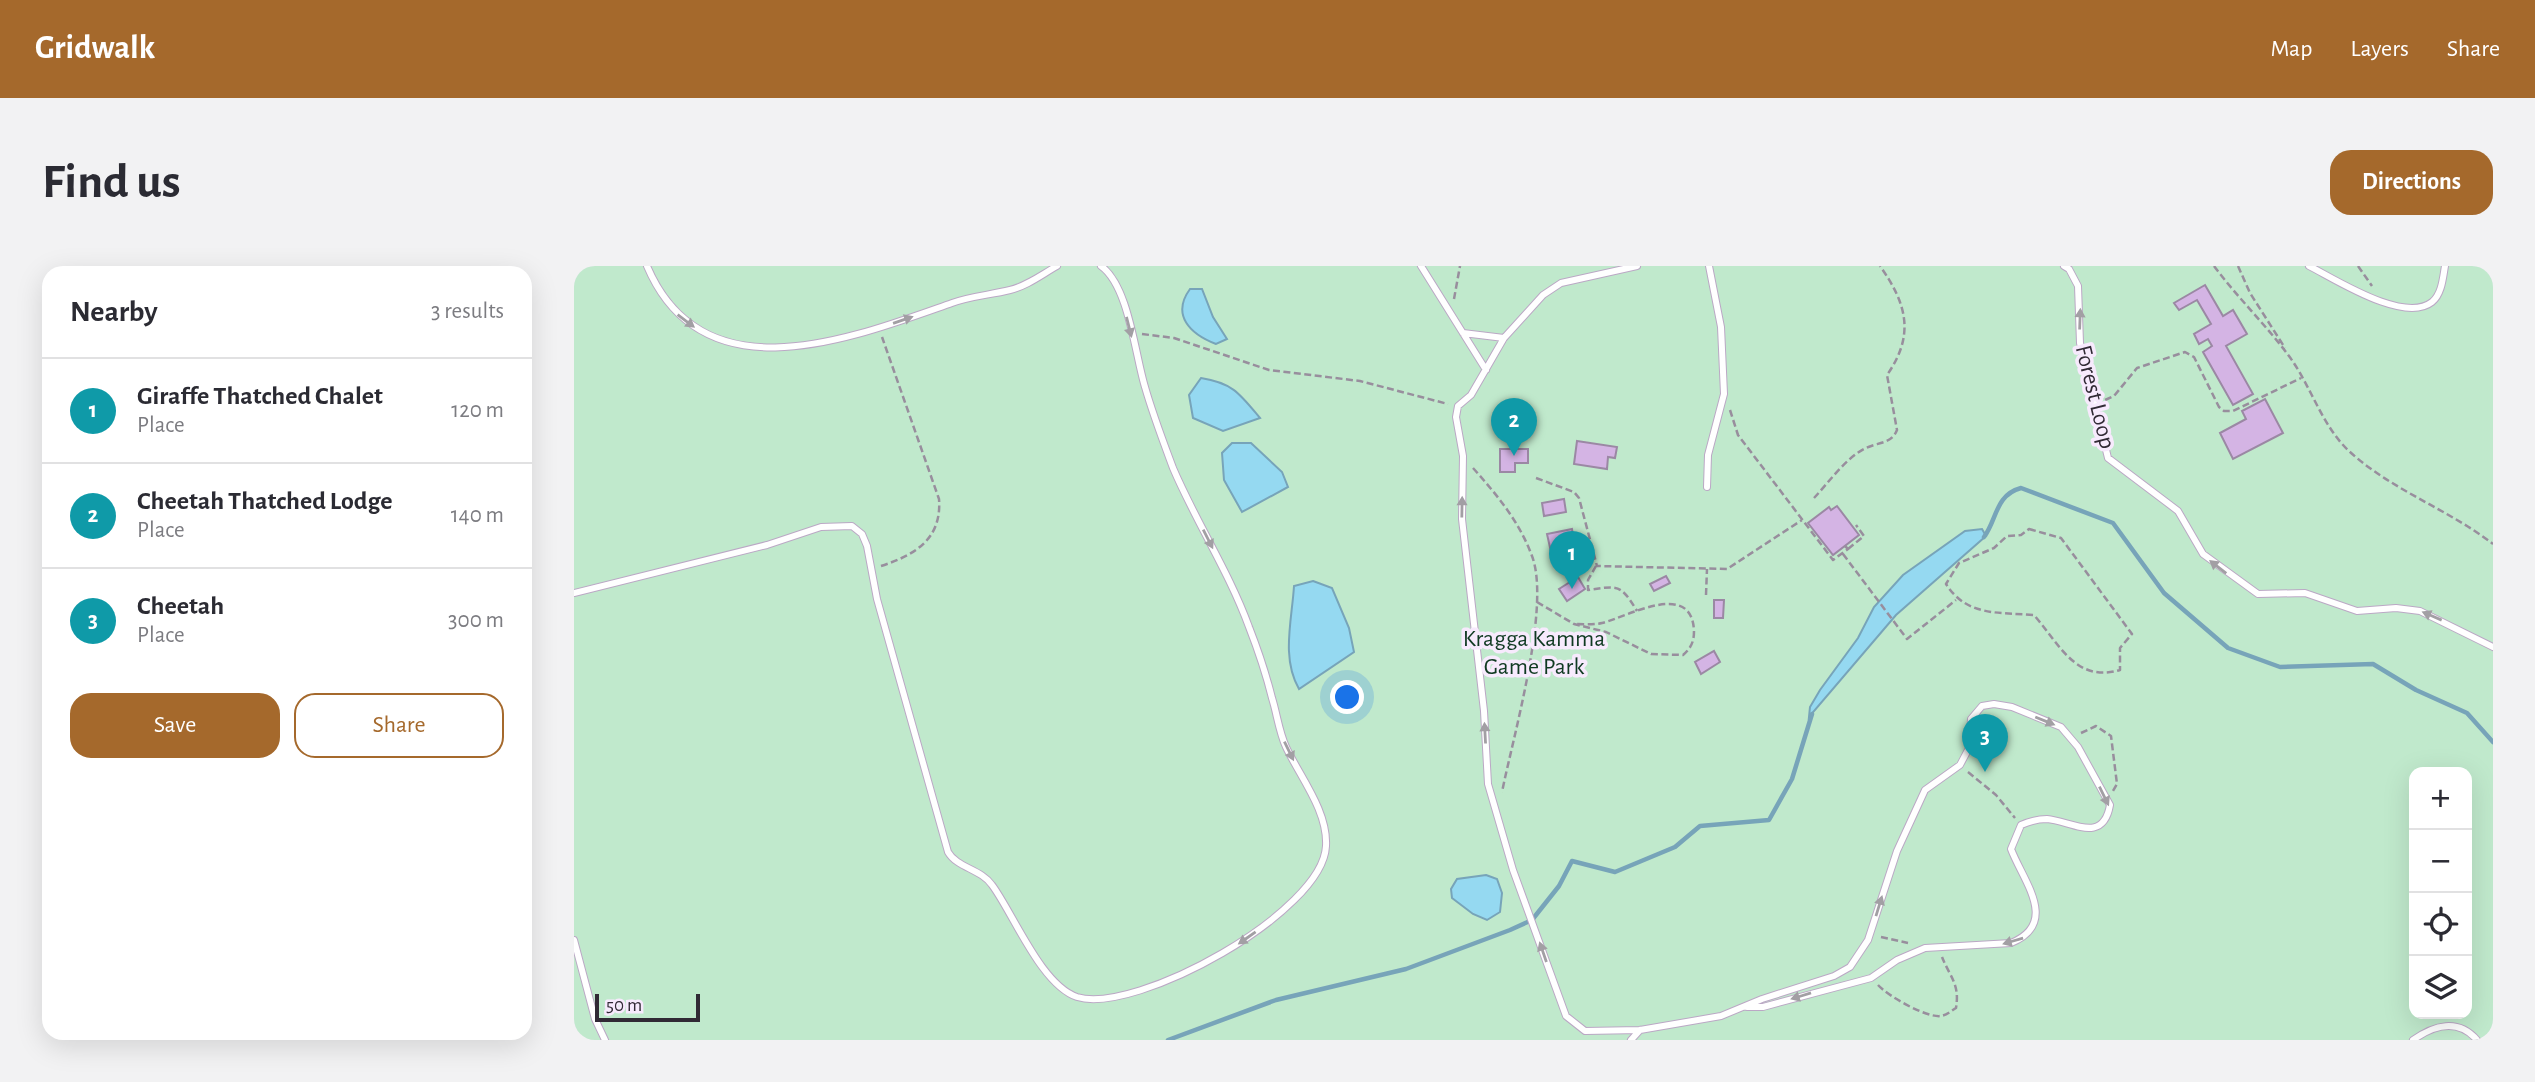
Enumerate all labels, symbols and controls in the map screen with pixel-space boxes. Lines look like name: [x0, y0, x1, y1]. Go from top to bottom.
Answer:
text: Gridwalk: [35, 32, 155, 65]
text: Map: [2270, 37, 2312, 61]
text: Layers: [2350, 37, 2409, 61]
text: Share: [2447, 37, 2500, 61]
button: Directions: [2330, 150, 2493, 215]
text: Find us: [42, 158, 181, 207]
text: Nearby: [70, 297, 158, 327]
text: 3 results: [431, 300, 504, 323]
one-way arrow: [2074, 308, 2086, 330]
one-way arrow: [676, 313, 694, 328]
one-way arrow: [893, 314, 914, 325]
one-way arrow: [1124, 316, 1135, 338]
street label: Forest Loop: [2071, 343, 2119, 451]
text: Giraffe Thatched Chalet: [137, 383, 383, 409]
pin: 2: [1491, 398, 1537, 456]
text: 1: [89, 399, 97, 422]
text: 120 m: [451, 399, 504, 422]
text: Place: [137, 414, 185, 437]
text: Cheetah Thatched Lodge: [137, 488, 393, 514]
one-way arrow: [1456, 496, 1468, 518]
text: 2: [88, 504, 98, 527]
text: 140 m: [451, 504, 504, 527]
text: Place: [137, 519, 185, 542]
one-way arrow: [1203, 529, 1214, 549]
pin: 1: [1549, 531, 1595, 589]
one-way arrow: [2209, 561, 2227, 575]
text: Cheetah: [137, 593, 224, 619]
text: 3: [88, 609, 98, 632]
text: 300 m: [448, 609, 504, 632]
one-way arrow: [2422, 610, 2443, 621]
text: Place: [137, 624, 185, 647]
park label: Kragga Kamma Game Park: [1463, 627, 1605, 679]
your location: [1330, 680, 1364, 714]
button: Save: [70, 693, 280, 758]
button: Share: [294, 693, 504, 758]
pin: 3: [1962, 714, 2008, 772]
one-way arrow: [2035, 716, 2056, 727]
one-way arrow: [1479, 722, 1490, 744]
one-way arrow: [1283, 741, 1295, 761]
map controls: [2409, 767, 2472, 1019]
button: +: [2409, 767, 2472, 830]
one-way arrow: [2099, 786, 2110, 806]
button: −: [2409, 830, 2472, 893]
button: locate: [2409, 893, 2472, 956]
one-way arrow: [1874, 896, 1884, 917]
one-way arrow: [1238, 931, 1256, 945]
one-way arrow: [2002, 936, 2023, 946]
one-way arrow: [1537, 941, 1548, 962]
button: layers: [2409, 956, 2472, 1019]
scale bar: [595, 991, 700, 1023]
one-way arrow: [1791, 992, 1812, 1002]
text: 50 m: [606, 996, 642, 1015]

